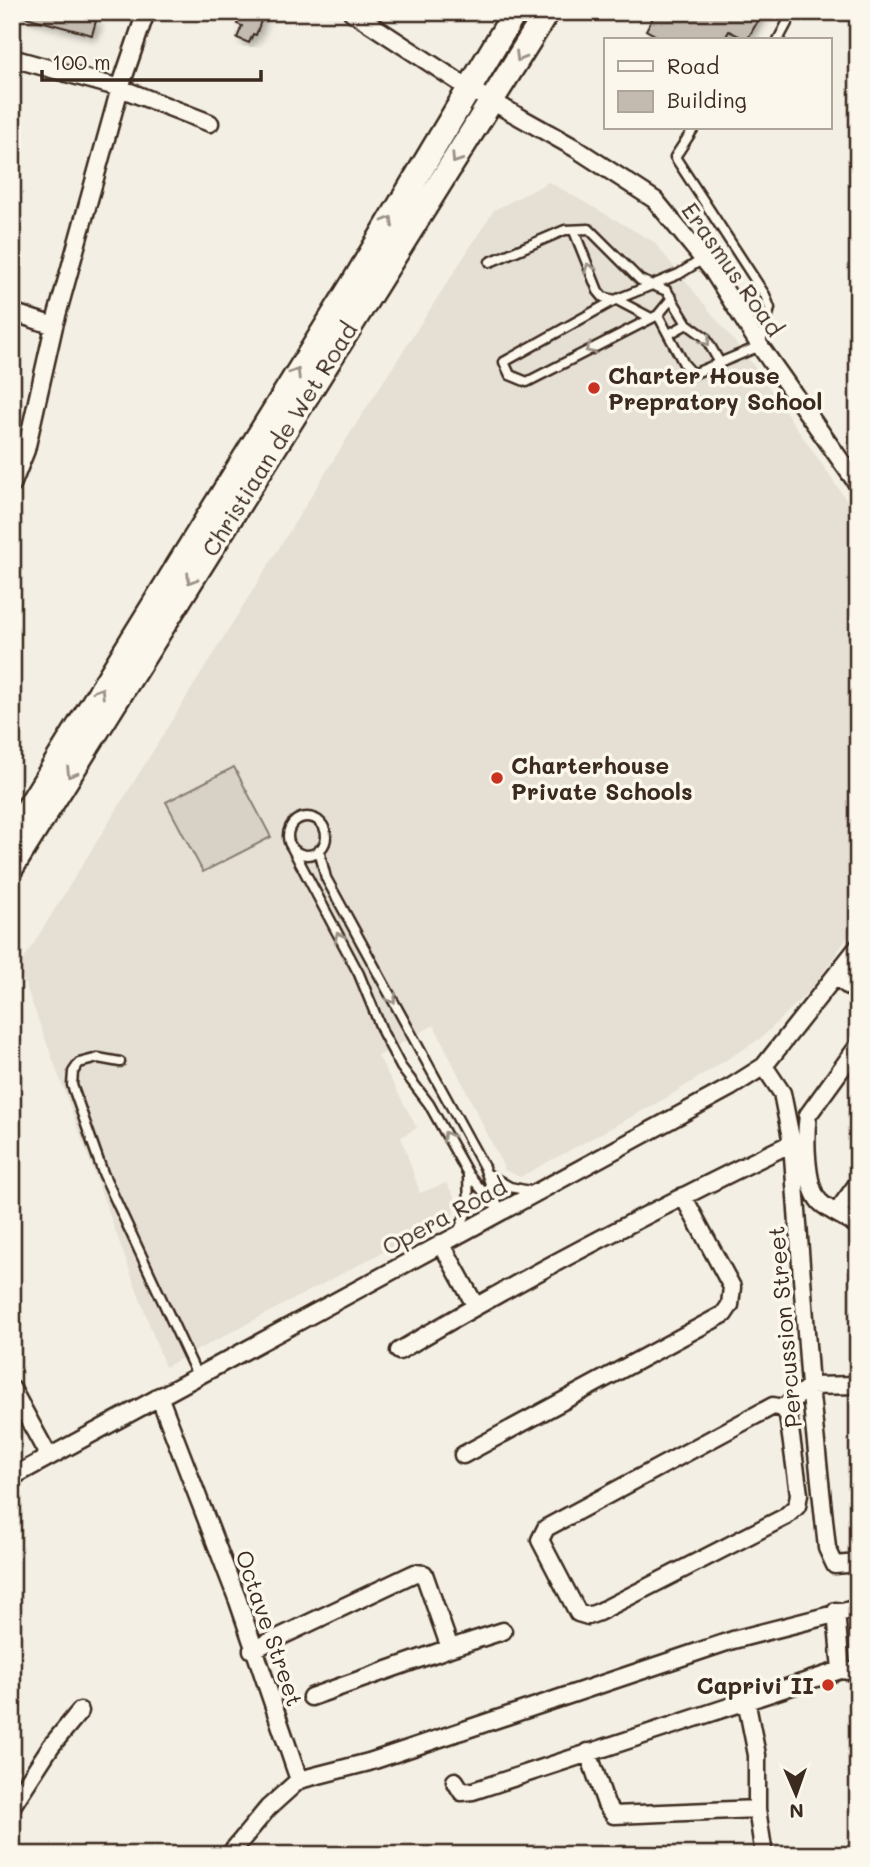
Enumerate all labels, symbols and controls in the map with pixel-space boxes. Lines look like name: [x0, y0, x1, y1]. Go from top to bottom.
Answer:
scale bar: [42, 38, 261, 82]
legend: [604, 38, 832, 130]
text: 100 m: [52, 48, 111, 75]
one-way arrow: [515, 49, 528, 62]
text: Road: [667, 52, 719, 79]
text: Building: [667, 86, 747, 113]
one-way arrow: [452, 151, 465, 164]
street label: Erasmus Road: [676, 196, 790, 342]
one-way arrow: [381, 216, 394, 229]
one-way arrow: [583, 263, 597, 275]
street label: Christiaan de Wet Road: [195, 316, 363, 562]
one-way arrow: [698, 333, 710, 346]
one-way arrow: [585, 341, 597, 355]
place label: Charter House Prepratory School: [608, 360, 823, 416]
one-way arrow: [288, 368, 301, 381]
marker: Charter House Prepratory School: [586, 380, 602, 396]
one-way arrow: [186, 572, 199, 585]
one-way arrow: [91, 687, 104, 700]
place label: Charterhouse Private Schools: [511, 750, 693, 806]
one-way arrow: [66, 765, 79, 778]
marker: Charterhouse Private Schools: [489, 770, 505, 786]
one-way arrow: [334, 931, 348, 944]
one-way arrow: [384, 991, 397, 1004]
one-way arrow: [442, 1131, 455, 1143]
street label: Opera Road: [376, 1171, 512, 1261]
street label: Percussion Street: [760, 1225, 808, 1429]
street label: Octave Street: [229, 1546, 311, 1710]
place label: Caprivi II: [697, 1670, 814, 1700]
marker: Caprivi II: [820, 1677, 836, 1693]
north arrow: [762, 1758, 832, 1828]
text: N: [789, 1799, 804, 1824]

